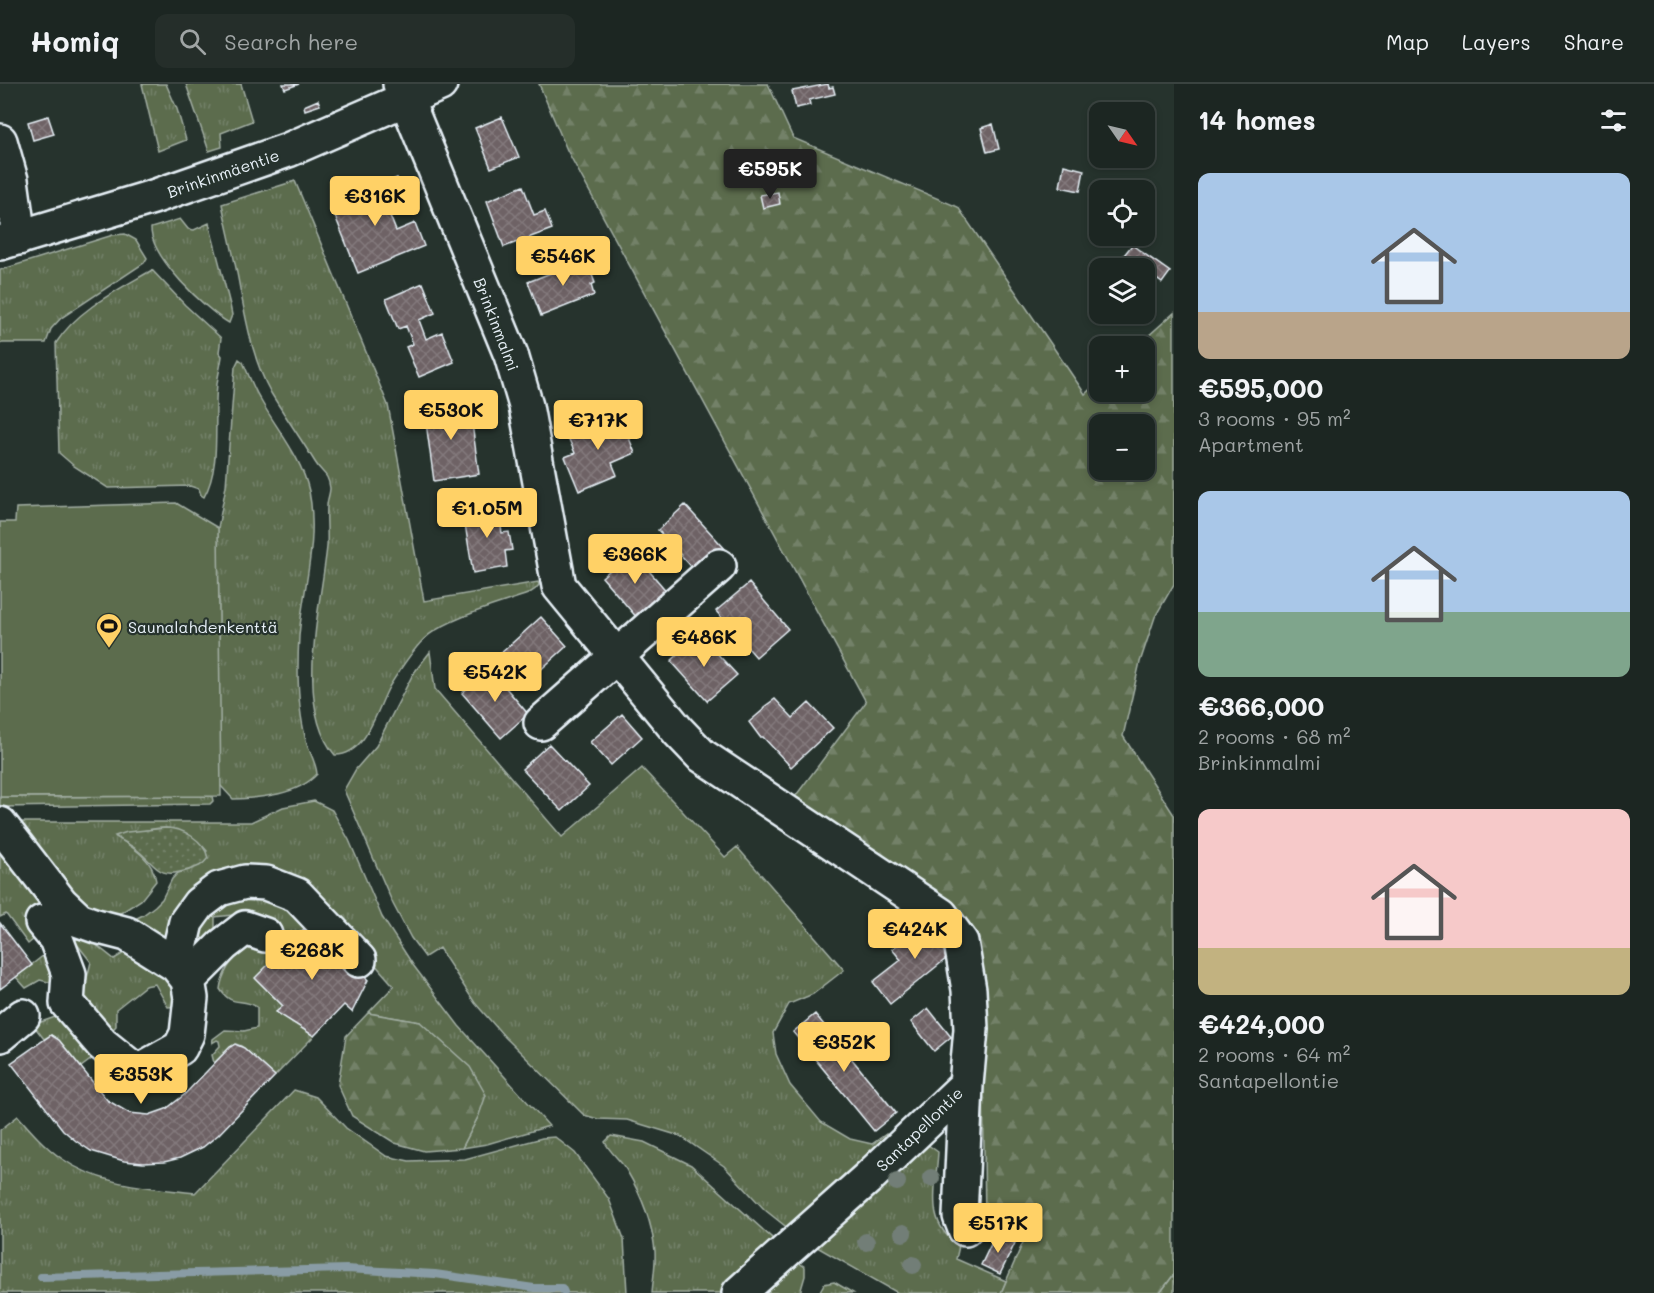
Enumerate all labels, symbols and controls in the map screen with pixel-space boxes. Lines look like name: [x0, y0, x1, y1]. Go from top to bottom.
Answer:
search box: [155, 14, 575, 68]
text: Homiq: [30, 23, 119, 59]
icon: search: [176, 25, 209, 58]
text: Search here: [224, 27, 358, 56]
text: Map: [1386, 28, 1429, 55]
text: Layers: [1462, 28, 1531, 55]
text: Share: [1564, 28, 1624, 55]
north arrow: [1089, 102, 1155, 168]
map controls: [1089, 102, 1155, 480]
text: 14 homes: [1198, 103, 1316, 137]
icon: filters: [1597, 104, 1630, 137]
street label: Brinkinmäentie: [164, 144, 282, 202]
pin: €595K: [728, 149, 812, 200]
text: €595K: [738, 155, 802, 181]
pin: €316K: [333, 176, 417, 227]
button: locate: [1089, 180, 1155, 246]
text: €316K: [344, 182, 406, 208]
icon: home: [1360, 212, 1468, 320]
pin: €546K: [521, 236, 605, 287]
text: €546K: [530, 242, 596, 268]
button: layers: [1089, 258, 1155, 324]
street label: Brinkinmalmi: [470, 274, 524, 374]
button: +: [1089, 336, 1155, 402]
text: €595,000: [1198, 371, 1323, 405]
pin: €530K: [409, 390, 493, 441]
text: €530K: [418, 396, 484, 422]
pin: €717K: [556, 400, 640, 451]
text: 3 rooms · 95 m²: [1198, 405, 1350, 431]
text: €717K: [568, 406, 628, 432]
button: −: [1089, 414, 1155, 480]
text: Apartment: [1198, 431, 1304, 457]
pin: €1.05M: [438, 488, 536, 539]
text: €1.05M: [451, 494, 523, 520]
icon: home: [1360, 530, 1468, 638]
pin: €366K: [593, 534, 677, 585]
text: €366K: [602, 540, 668, 566]
sports icon: Saunalahdenkenttä: [94, 611, 124, 649]
place label: Saunalahdenkenttä: [128, 616, 278, 637]
pin: €486K: [662, 617, 746, 668]
text: €486K: [671, 623, 737, 649]
pin: €542K: [453, 652, 537, 703]
text: €542K: [463, 658, 527, 684]
text: €366,000: [1198, 689, 1324, 723]
text: 2 rooms · 68 m²: [1198, 723, 1351, 749]
text: Brinkinmalmi: [1198, 749, 1321, 775]
icon: home: [1360, 848, 1468, 956]
pin: €424K: [873, 909, 957, 960]
text: €424K: [882, 915, 948, 941]
pin: €268K: [270, 930, 354, 981]
text: €268K: [279, 936, 345, 962]
text: €424,000: [1198, 1007, 1325, 1041]
pin: €352K: [802, 1022, 886, 1073]
text: €352K: [812, 1028, 876, 1054]
text: 2 rooms · 64 m²: [1198, 1041, 1350, 1067]
pin: €353K: [99, 1054, 183, 1105]
text: €353K: [108, 1060, 174, 1086]
text: Santapellontie: [1198, 1067, 1339, 1093]
street label: Santapellontie: [871, 1082, 967, 1176]
pin: €517K: [956, 1203, 1040, 1254]
text: €517K: [967, 1209, 1029, 1235]

